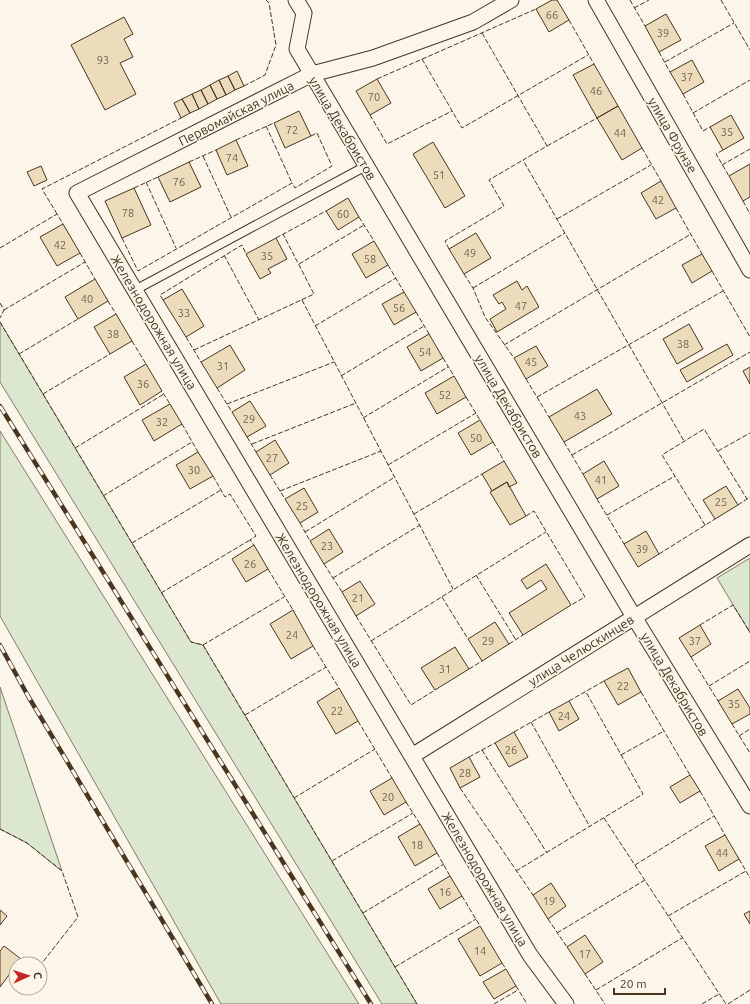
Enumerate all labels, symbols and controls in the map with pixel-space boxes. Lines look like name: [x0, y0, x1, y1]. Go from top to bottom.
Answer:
house number: 66: [546, 9, 558, 21]
house number: 39: [657, 27, 669, 39]
house number: 93: [97, 54, 109, 66]
house number: 37: [681, 71, 693, 83]
street label: улица Декабристов: [307, 74, 379, 182]
street label: Первомайская улица: [176, 78, 296, 148]
house number: 46: [590, 85, 602, 97]
house number: 70: [368, 91, 380, 103]
street label: улица Фрунзе: [646, 95, 700, 175]
house number: 72: [286, 124, 298, 136]
house number: 35: [721, 126, 733, 138]
house number: 44: [614, 127, 626, 139]
house number: 74: [226, 152, 238, 164]
house number: 51: [433, 169, 445, 181]
house number: 76: [173, 176, 185, 188]
house number: 42: [652, 194, 664, 206]
house number: 78: [122, 207, 134, 219]
house number: 60: [337, 208, 349, 220]
house number: 42: [54, 239, 66, 251]
house number: 49: [464, 247, 476, 259]
house number: 35: [261, 250, 273, 262]
street label: Железнодорожная улица: [108, 252, 200, 392]
house number: 58: [364, 253, 376, 265]
house number: 40: [81, 293, 93, 305]
house number: 47: [515, 300, 527, 312]
house number: 56: [393, 302, 405, 314]
house number: 33: [178, 307, 190, 319]
house number: 38: [107, 328, 119, 340]
house number: 38: [677, 338, 689, 350]
house number: 54: [419, 346, 431, 358]
street label: улица Декабристов: [473, 352, 545, 460]
house number: 45: [525, 356, 537, 368]
house number: 31: [217, 360, 229, 372]
house number: 36: [137, 378, 149, 390]
house number: 52: [439, 389, 451, 401]
house number: 43: [574, 410, 586, 422]
house number: 29: [243, 413, 255, 425]
house number: 32: [156, 416, 168, 428]
house number: 50: [470, 432, 482, 444]
house number: 27: [266, 452, 278, 464]
house number: 30: [188, 464, 200, 476]
house number: 41: [595, 474, 607, 486]
house number: 25: [715, 496, 727, 508]
house number: 25: [296, 500, 308, 512]
street label: Железнодорожная улица: [273, 530, 365, 670]
house number: 23: [321, 540, 333, 552]
house number: 39: [636, 543, 648, 555]
house number: 26: [244, 558, 256, 570]
house number: 21: [352, 592, 364, 604]
street label: улица Челюскинцев: [526, 612, 636, 688]
house number: 24: [286, 629, 298, 641]
street label: улица Декабристов: [639, 630, 711, 738]
house number: 29: [482, 635, 494, 647]
house number: 37: [689, 635, 701, 647]
house number: 31: [439, 663, 451, 675]
house number: 22: [617, 680, 629, 692]
house number: 35: [728, 698, 740, 710]
house number: 22: [331, 705, 343, 717]
house number: 24: [558, 710, 570, 722]
house number: 26: [505, 744, 517, 756]
house number: 28: [459, 767, 471, 779]
house number: 20: [382, 791, 394, 803]
street label: Железнодорожная улица: [439, 809, 531, 949]
house number: 18: [411, 839, 423, 851]
house number: 44: [716, 847, 728, 859]
house number: 16: [439, 886, 451, 898]
house number: 19: [543, 895, 555, 907]
house number: 14: [474, 945, 486, 957]
house number: 17: [579, 948, 591, 960]
north arrow: [8, 956, 48, 996]
scale bar: [614, 970, 665, 996]
text: С: [32, 972, 44, 979]
text: 20 m: [620, 977, 647, 990]

